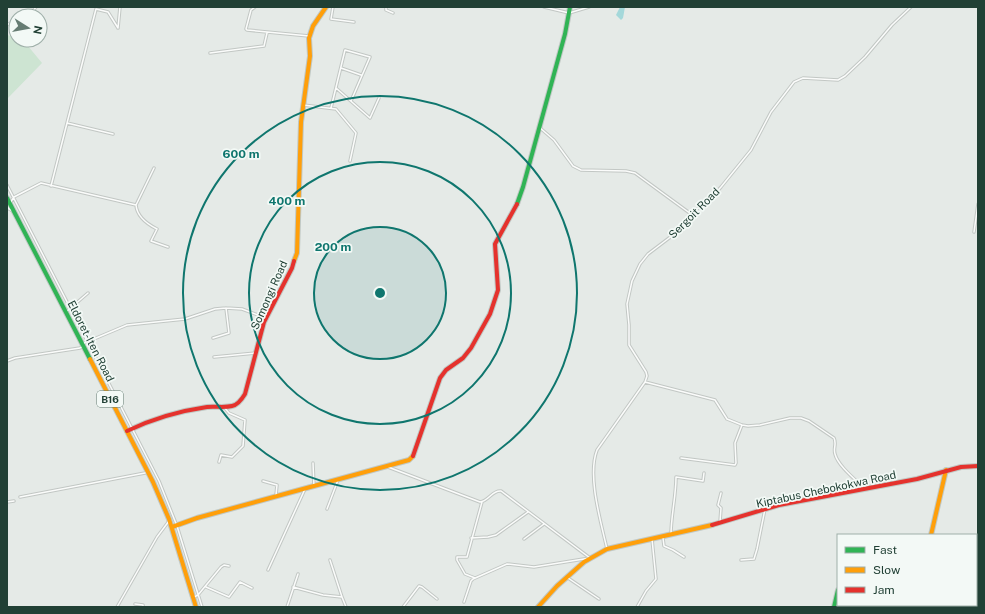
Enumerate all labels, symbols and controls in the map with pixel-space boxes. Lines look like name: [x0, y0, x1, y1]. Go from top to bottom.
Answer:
north arrow: [8, 8, 48, 48]
text: N: [31, 25, 45, 35]
text: 600 m: [223, 147, 260, 161]
street label: Sergoit Road: [666, 185, 722, 241]
text: 400 m: [269, 194, 306, 208]
text: 200 m: [315, 240, 351, 254]
street label: Somongi Road: [248, 259, 290, 331]
centre of rings: [373, 286, 387, 300]
street label: Eldoret-Iten Road: [65, 298, 117, 384]
road number: B16: [97, 391, 123, 407]
street label: Kiptabus Chebokokwa Road: [755, 468, 897, 510]
legend: [837, 534, 977, 606]
text: Fast: [873, 543, 898, 557]
text: Slow: [873, 563, 901, 577]
text: Jam: [873, 583, 895, 597]

